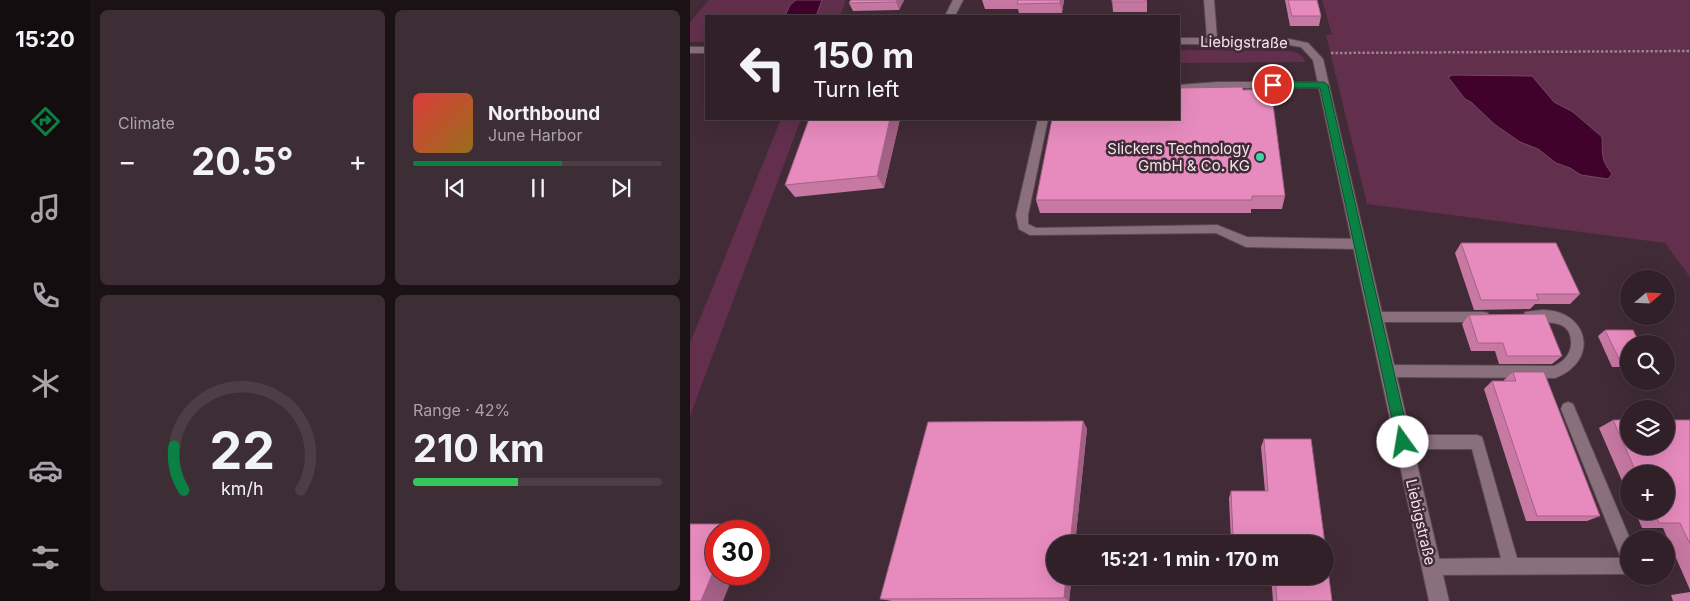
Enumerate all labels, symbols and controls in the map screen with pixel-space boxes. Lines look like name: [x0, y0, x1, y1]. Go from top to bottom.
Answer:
text: 15:20: [15, 26, 75, 52]
street label: Liebigstraße: [1200, 32, 1288, 52]
text: 150 m: [813, 34, 914, 76]
icon: left: [730, 35, 795, 100]
pin: [1252, 64, 1294, 106]
icon: arrive: [1259, 71, 1287, 99]
text: Turn left: [813, 76, 899, 102]
text: Northbound: [488, 102, 600, 125]
icon: directions: [28, 104, 63, 139]
text: Climate: [118, 113, 175, 133]
text: June Harbor: [488, 125, 582, 145]
text: 20.5°: [191, 138, 294, 184]
place label: Slickers Technology GmbH & Co. KG: [1107, 139, 1251, 175]
text: −: [118, 144, 137, 178]
text: +: [348, 144, 367, 178]
marker: Slickers Technology GmbH & Co. KG: [1254, 151, 1266, 163]
icon: previous: [441, 174, 469, 202]
icon: pause: [524, 174, 552, 202]
icon: next: [607, 174, 635, 202]
icon: music: [28, 191, 63, 226]
north arrow: [1620, 270, 1675, 325]
map controls: [1620, 270, 1675, 585]
icon: phone: [28, 278, 63, 313]
button: search: [1620, 335, 1675, 390]
icon: climate: [28, 366, 63, 401]
text: Range · 42%: [413, 400, 510, 420]
button: layers: [1620, 400, 1675, 455]
position arrow: [1376, 415, 1428, 467]
text: 22: [210, 419, 275, 482]
text: 210 km: [413, 425, 545, 471]
icon: car: [28, 453, 63, 488]
button: +: [1620, 465, 1675, 520]
street label: Liebigstraße: [1402, 477, 1440, 567]
text: km/h: [221, 478, 264, 499]
speed limit sign: 30: [705, 520, 770, 585]
button: −: [1620, 530, 1675, 585]
icon: filters: [28, 540, 63, 575]
text: 15:21 · 1 min · 170 m: [1101, 548, 1279, 571]

